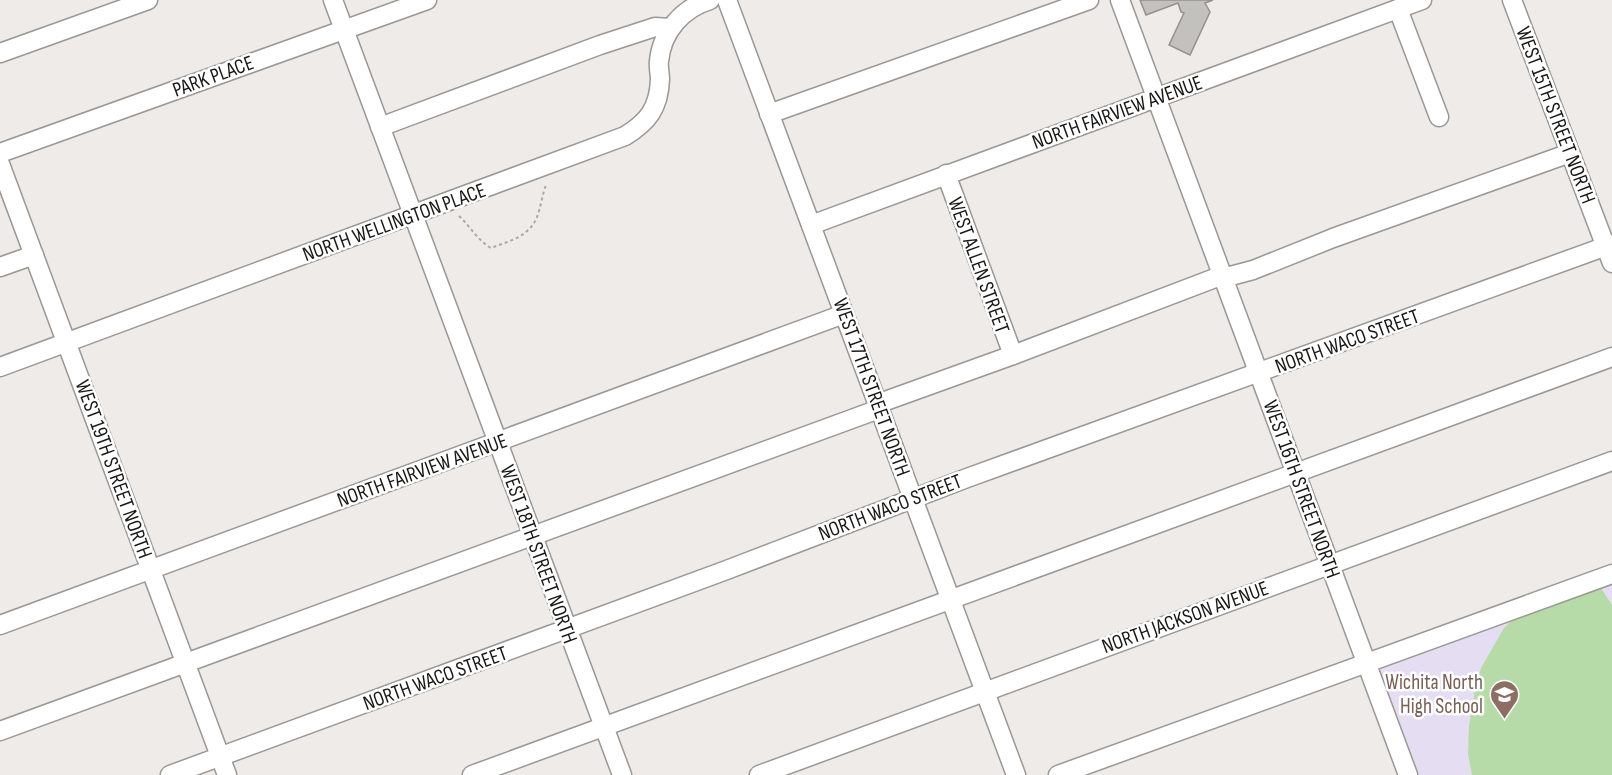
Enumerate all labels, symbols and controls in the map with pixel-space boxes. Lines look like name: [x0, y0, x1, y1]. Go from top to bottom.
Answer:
street label: WEST 15TH STREET NORTH: [1510, 23, 1601, 207]
street label: PARK PLACE: [169, 50, 257, 103]
street label: NORTH FAIRVIEW AVENUE: [1029, 70, 1206, 155]
street label: NORTH WELLINGTON PLACE: [299, 178, 489, 267]
street label: WEST ALLEN STREET: [942, 194, 1015, 337]
street label: WEST 17TH STREET NORTH: [828, 295, 915, 480]
street label: NORTH WACO STREET: [1272, 304, 1423, 379]
street label: WEST 19TH STREET NORTH: [70, 377, 157, 562]
street label: WEST 16TH STREET NORTH: [1258, 397, 1345, 582]
street label: NORTH FAIRVIEW AVENUE: [334, 428, 511, 513]
street label: WEST 18TH STREET NORTH: [495, 462, 582, 647]
street label: NORTH WACO STREET: [815, 468, 966, 546]
street label: NORTH JACKSON AVENUE: [1099, 576, 1272, 659]
street label: NORTH WACO STREET: [360, 641, 511, 716]
place label: Wichita North High School: [1385, 670, 1483, 719]
school or university icon: Wichita North High School: [1488, 678, 1520, 720]

